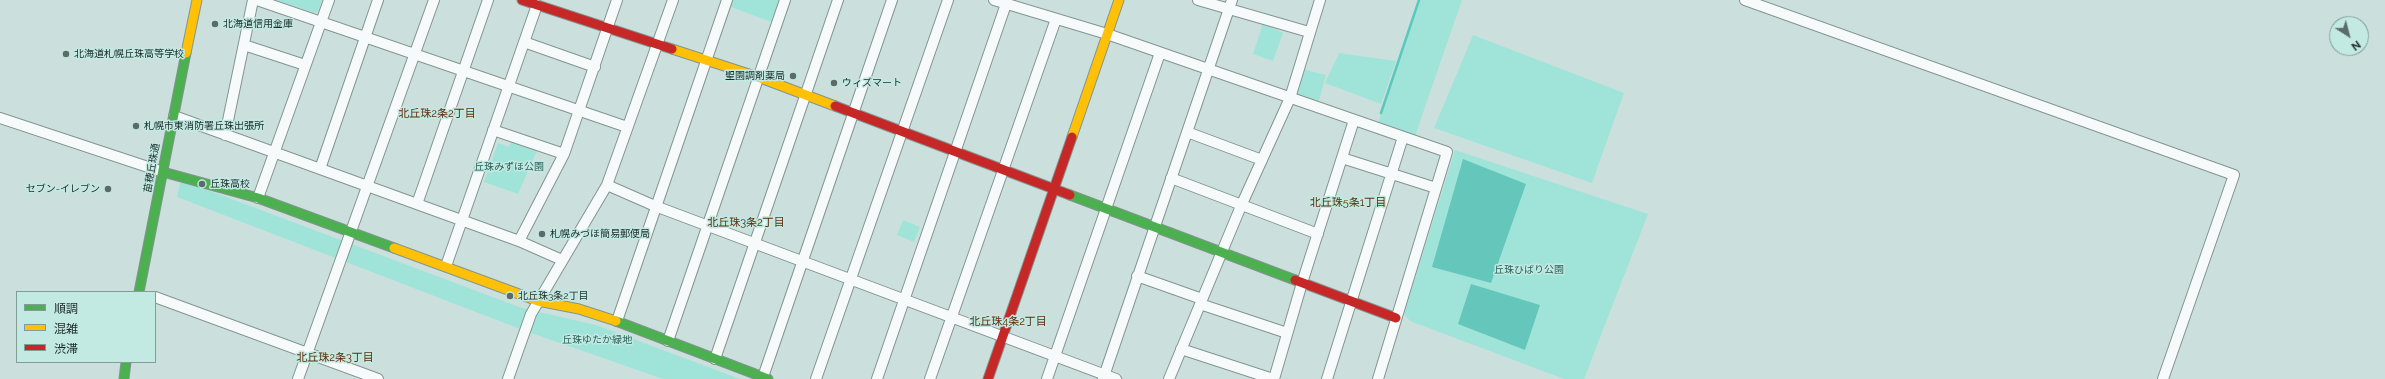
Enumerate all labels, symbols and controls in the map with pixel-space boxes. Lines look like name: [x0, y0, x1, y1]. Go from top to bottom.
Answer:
north arrow: [2329, 16, 2369, 56]
place label: 北海道信用金庫: [223, 18, 293, 30]
marker: 北海道信用金庫: [210, 19, 220, 29]
text: N: [2349, 38, 2363, 53]
place label: 北海道札幌丘珠高等学校: [74, 48, 184, 60]
marker: 北海道札幌丘珠高等学校: [61, 49, 71, 59]
place label: 聖園調剤薬局: [725, 70, 785, 82]
marker: 聖園調剤薬局: [788, 71, 798, 81]
place label: ウィズマート: [842, 77, 902, 89]
marker: ウィズマート: [829, 78, 839, 88]
district label: 北丘珠2条2丁目: [398, 107, 476, 121]
place label: 札幌市東消防署丘珠出張所: [144, 120, 264, 132]
marker: 札幌市東消防署丘珠出張所: [131, 121, 141, 131]
street label: 苗穂丘珠通: [142, 142, 162, 194]
park label: 丘珠みずほ公園: [474, 161, 544, 173]
place label: 丘珠高校: [210, 178, 250, 190]
marker: 丘珠高校: [197, 179, 207, 189]
place label: セブン-イレブン: [26, 183, 100, 195]
marker: セブン-イレブン: [103, 184, 113, 194]
district label: 北丘珠5条1丁目: [1310, 196, 1386, 210]
district label: 北丘珠3条2丁目: [707, 216, 785, 230]
place label: 札幌みづほ簡易郵便局: [550, 228, 650, 240]
marker: 札幌みづほ簡易郵便局: [537, 229, 547, 239]
park label: 丘珠ひばり公園: [1494, 264, 1564, 276]
place label: 北丘珠3条2丁目: [518, 290, 589, 302]
legend: [16, 291, 156, 363]
marker: 北丘珠3条2丁目: [505, 291, 515, 301]
text: 順調: [54, 302, 78, 316]
district label: 北丘珠4条2丁目: [969, 315, 1047, 329]
text: 混雑: [54, 322, 78, 336]
park label: 丘珠ゆたか緑地: [562, 334, 632, 346]
text: 渋滞: [54, 342, 78, 356]
district label: 北丘珠2条3丁目: [296, 351, 374, 365]

